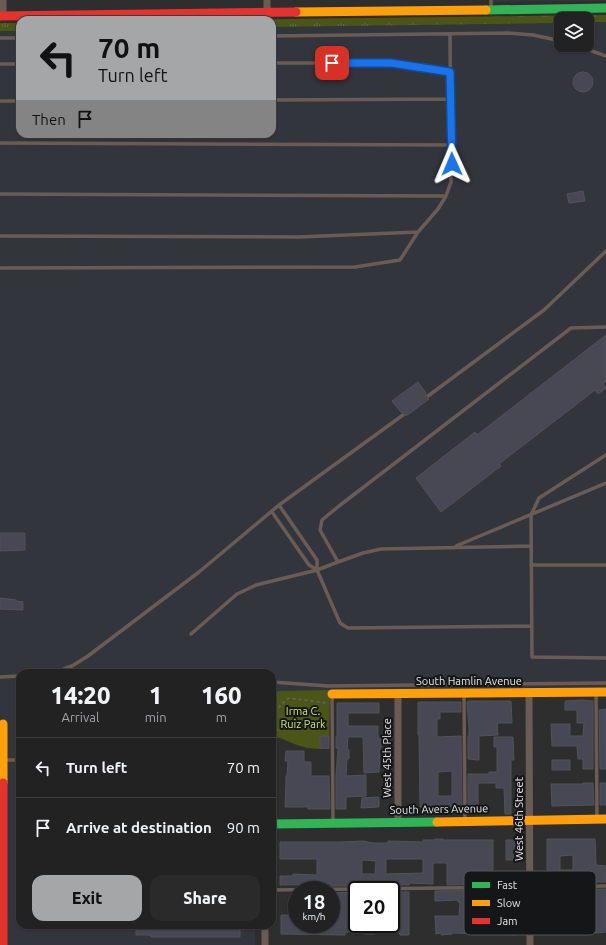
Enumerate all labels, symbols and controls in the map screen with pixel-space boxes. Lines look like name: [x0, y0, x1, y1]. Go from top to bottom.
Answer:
map controls: [554, 12, 594, 52]
button: layers: [554, 12, 594, 52]
icon: left: [32, 32, 84, 84]
text: 70 m: [98, 32, 160, 63]
pin: [315, 46, 349, 80]
icon: arrive: [321, 52, 343, 74]
text: Turn left: [98, 65, 168, 85]
icon: arrive: [74, 108, 96, 130]
text: Then: [32, 111, 66, 128]
position arrow: [431, 143, 473, 185]
street label: South Hamlin Avenue: [416, 675, 522, 687]
text: 14:20: [50, 682, 110, 709]
text: 1: [149, 682, 162, 709]
text: 160: [201, 682, 242, 709]
park label: Irma C. Ruiz Park: [280, 705, 326, 730]
text: Arrival: [61, 710, 99, 724]
text: min: [145, 710, 167, 724]
text: m: [216, 710, 227, 724]
street label: West 45th Place: [381, 718, 393, 798]
icon: left: [32, 757, 54, 779]
text: Turn left: [66, 759, 127, 776]
text: 70 m: [227, 759, 260, 776]
street label: West 46th Street: [513, 776, 525, 861]
street label: South Avers Avenue: [390, 802, 488, 816]
icon: arrive: [32, 817, 54, 839]
text: Arrive at destination: [66, 819, 212, 836]
text: 90 m: [227, 819, 260, 836]
legend: [464, 871, 596, 935]
button: Exit: [32, 875, 142, 921]
button: Share: [150, 875, 260, 921]
text: Fast: [497, 879, 518, 891]
speed limit sign: 20: [348, 881, 400, 933]
text: 18: [303, 890, 325, 913]
text: Slow: [497, 897, 521, 909]
text: km/h: [302, 911, 326, 922]
text: Jam: [497, 915, 518, 927]

